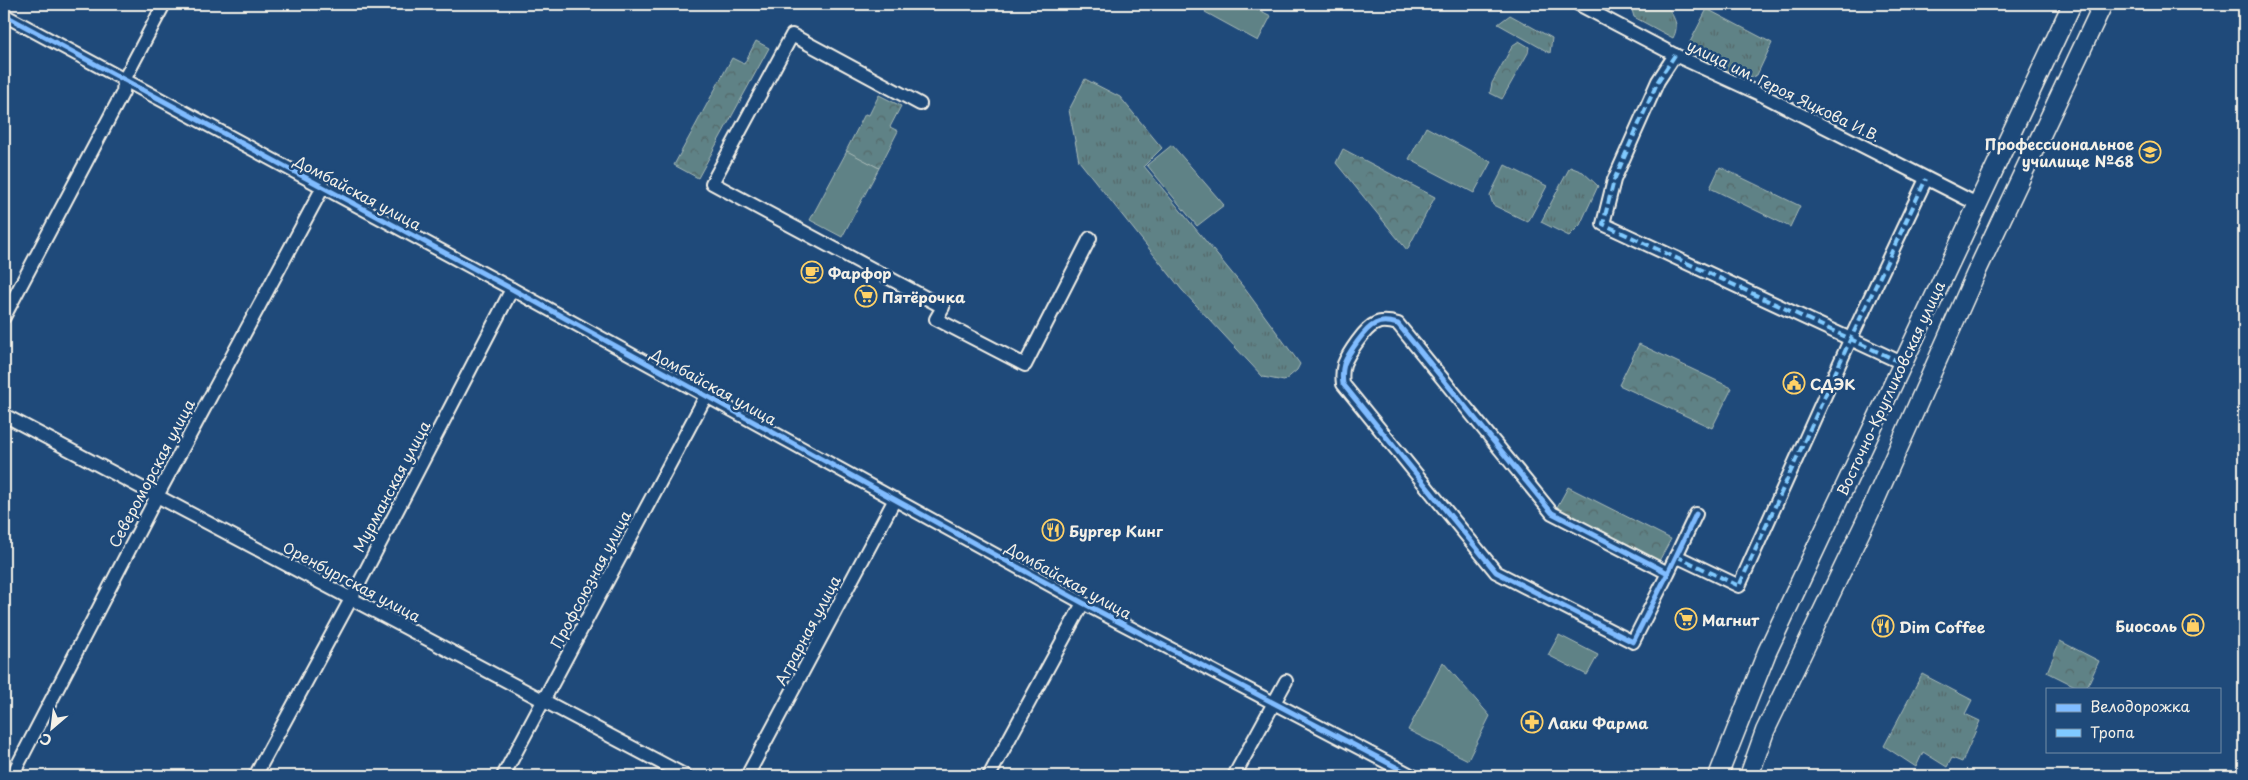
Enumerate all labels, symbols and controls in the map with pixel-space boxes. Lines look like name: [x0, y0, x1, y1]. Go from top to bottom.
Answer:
street label: улица им. Героя Яцкова И.В.: [1683, 33, 1885, 147]
place label: Профессиональное училище №68: [1985, 132, 2135, 172]
school or university icon: Профессиональное училище №68: [2138, 140, 2162, 164]
street label: Домбайская улица: [289, 148, 426, 236]
cafe icon: Фарфор: [800, 260, 824, 284]
place label: Фарфор: [828, 261, 892, 284]
street label: Восточно-Кругликовская улица: [1830, 276, 1950, 499]
supermarket icon: Пятёрочка: [854, 284, 878, 308]
place label: Пятёрочка: [882, 285, 966, 308]
street label: Домбайская улица: [646, 341, 782, 431]
public building icon: СДЭК: [1782, 371, 1806, 395]
place label: СДЭК: [1810, 372, 1855, 395]
street label: Североморская улица: [102, 394, 200, 551]
street label: Мурманская улица: [347, 416, 436, 556]
street label: Профсоюзная улица: [544, 505, 636, 652]
restaurant icon: Бургер Кинг: [1041, 518, 1065, 542]
place label: Бургер Кинг: [1069, 519, 1164, 542]
street label: Оренбургская улица: [279, 535, 426, 627]
street label: Домбайская улица: [1001, 535, 1137, 625]
street label: Аграрная улица: [768, 571, 846, 689]
supermarket icon: Магнит: [1674, 607, 1698, 631]
place label: Магнит: [1702, 608, 1760, 631]
shop icon: Биосоль: [2181, 613, 2205, 637]
restaurant icon: Dim Coffee: [1871, 614, 1895, 638]
place label: Биосоль: [2115, 614, 2177, 637]
place label: Dim Coffee: [1899, 615, 1986, 638]
legend: [2046, 688, 2220, 752]
text: Велодорожка: [2090, 694, 2191, 717]
north arrow: [28, 702, 78, 752]
pharmacy icon: Лаки Фарма: [1520, 710, 1544, 734]
place label: Лаки Фарма: [1548, 711, 1649, 734]
text: Тропа: [2090, 720, 2135, 743]
text: С: [36, 728, 55, 752]

